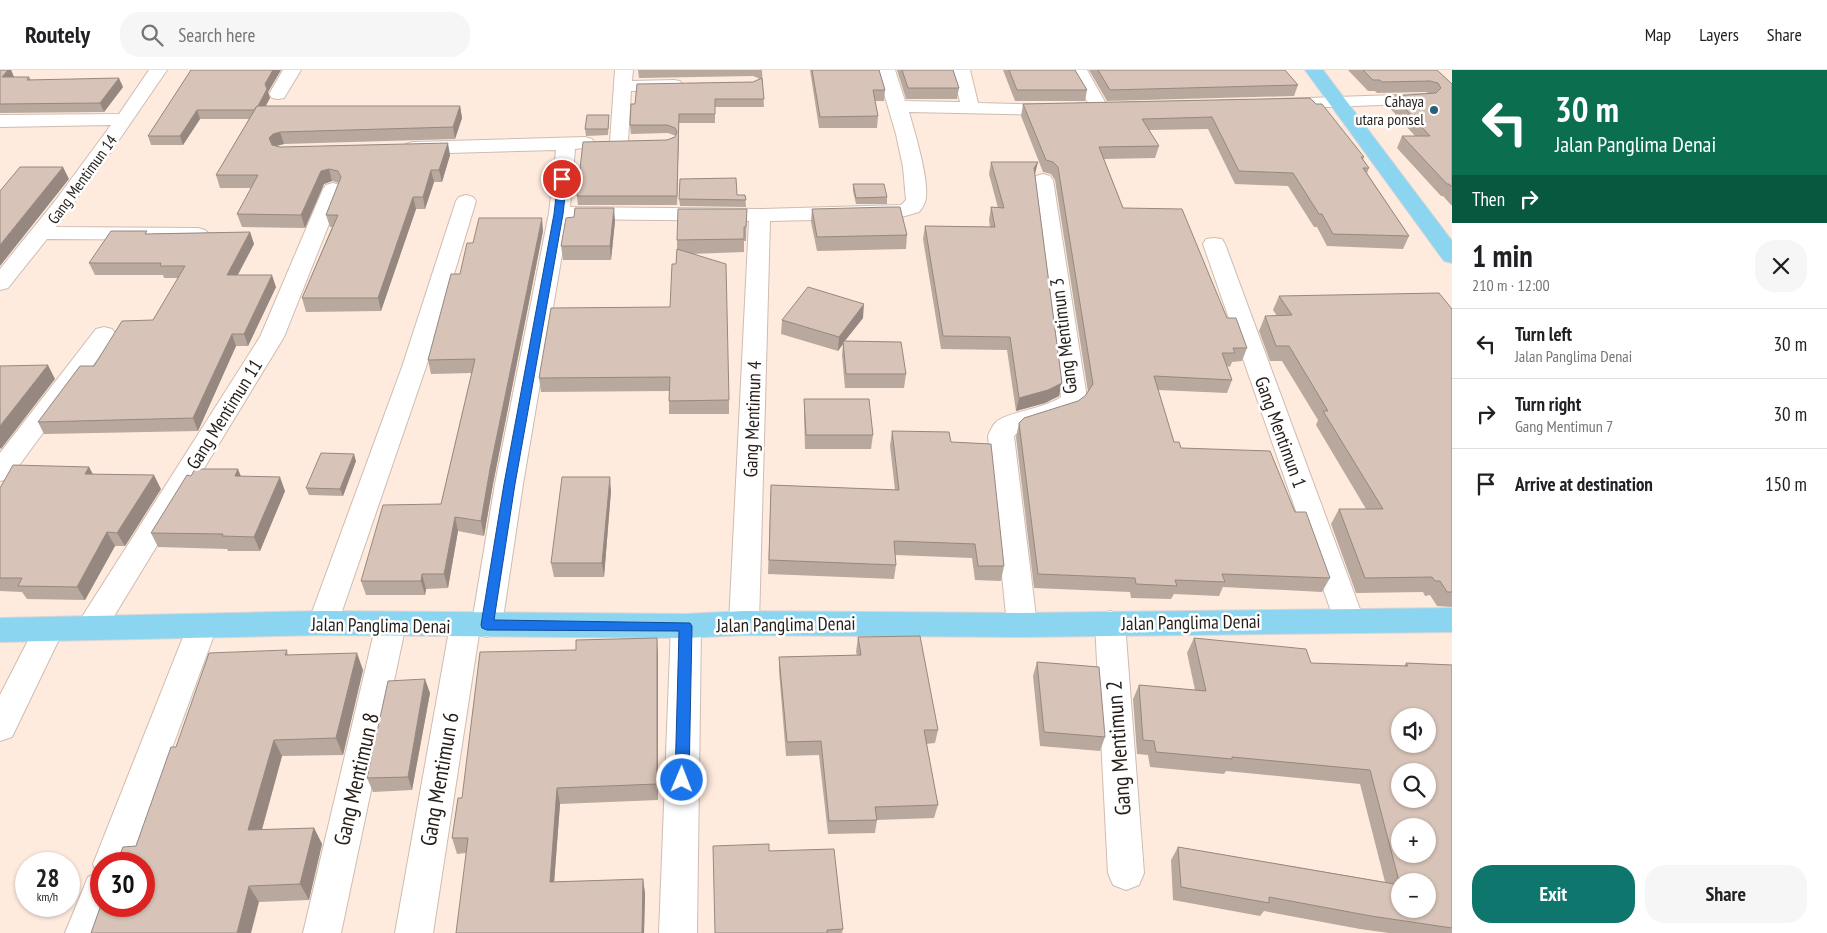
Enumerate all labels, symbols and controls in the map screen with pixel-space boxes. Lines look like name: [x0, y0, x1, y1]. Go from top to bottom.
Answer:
search box: [120, 12, 470, 57]
text: Routely: [25, 19, 90, 50]
icon: search: [138, 21, 166, 49]
text: Search here: [178, 23, 255, 47]
text: Map: [1645, 23, 1671, 46]
text: Layers: [1699, 23, 1739, 46]
text: Share: [1767, 23, 1802, 46]
text: 30 m: [1555, 86, 1619, 132]
icon: left: [1472, 90, 1537, 155]
place label: Cahaya utara ponsel: [1355, 91, 1424, 129]
marker: Cahaya utara ponsel: [1428, 104, 1440, 116]
street label: Gang Mentimun 14: [43, 130, 121, 228]
text: Jalan Panglima Denai: [1555, 130, 1716, 158]
pin: [541, 158, 583, 200]
icon: arrive: [548, 165, 576, 193]
icon: right: [1515, 185, 1543, 213]
text: Then: [1472, 187, 1505, 211]
text: 1 min: [1472, 236, 1533, 275]
button: close: [1755, 240, 1807, 292]
text: 210 m · 12:00: [1472, 275, 1550, 295]
street label: Gang Mentimun 3: [1044, 277, 1082, 395]
text: Turn left: [1515, 322, 1572, 346]
icon: left: [1472, 330, 1500, 358]
text: 30 m: [1774, 332, 1807, 356]
text: Jalan Panglima Denai: [1515, 346, 1632, 366]
street label: Gang Mentimun 11: [181, 355, 267, 473]
street label: Gang Mentimun 4: [738, 360, 766, 478]
street label: Gang Mentimun 1: [1250, 373, 1312, 491]
text: Turn right: [1515, 392, 1581, 416]
icon: right: [1472, 400, 1500, 428]
text: 30 m: [1774, 402, 1807, 426]
text: Gang Mentimun 7: [1515, 416, 1613, 436]
icon: arrive: [1472, 470, 1500, 498]
text: Arrive at destination: [1515, 472, 1653, 496]
text: 150 m: [1765, 472, 1807, 496]
street label: Jalan Panglima Denai: [1120, 609, 1261, 635]
street label: Jalan Panglima Denai: [715, 611, 856, 637]
street label: Jalan Panglima Denai: [310, 612, 451, 638]
street label: Gang Mentimun 2: [1099, 680, 1137, 816]
map controls: [1391, 708, 1436, 918]
button: sound: [1391, 708, 1436, 753]
street label: Gang Mentimun 8: [327, 710, 385, 848]
street label: Gang Mentimun 6: [413, 710, 465, 848]
position arrow: [655, 753, 707, 805]
button: search: [1391, 763, 1436, 808]
button: +: [1391, 818, 1436, 863]
speed limit sign: 30: [90, 852, 155, 917]
text: 28: [36, 862, 59, 894]
button: Exit: [1472, 865, 1635, 923]
button: Share: [1645, 865, 1807, 923]
button: −: [1391, 873, 1436, 918]
text: km/h: [37, 889, 58, 904]

